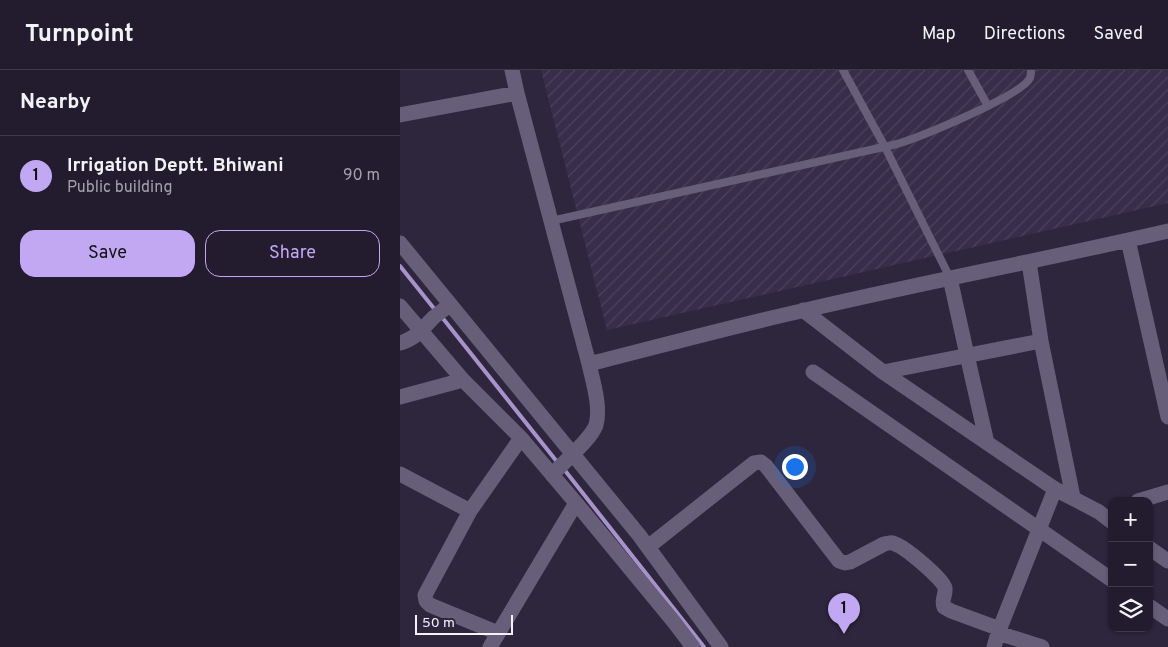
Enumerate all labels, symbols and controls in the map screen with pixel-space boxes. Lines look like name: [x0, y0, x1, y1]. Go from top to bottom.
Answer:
text: Turnpoint: [25, 20, 134, 50]
text: Map: [922, 23, 956, 46]
text: Directions: [984, 23, 1066, 46]
text: Saved: [1094, 23, 1143, 46]
text: Nearby: [20, 89, 91, 116]
text: Irrigation Deptt. Bhiwani: [67, 154, 284, 178]
text: 1: [33, 166, 39, 186]
text: 90 m: [343, 166, 380, 186]
text: Public building: [67, 178, 172, 198]
button: Save: [20, 230, 195, 277]
button: Share: [205, 230, 380, 277]
your location: [782, 454, 808, 480]
map controls: [1108, 497, 1153, 632]
button: +: [1108, 497, 1153, 542]
button: −: [1108, 542, 1153, 587]
button: layers: [1108, 587, 1153, 632]
pin: 1: [828, 593, 860, 634]
scale bar: [415, 612, 512, 635]
text: 50 m: [422, 615, 455, 632]

